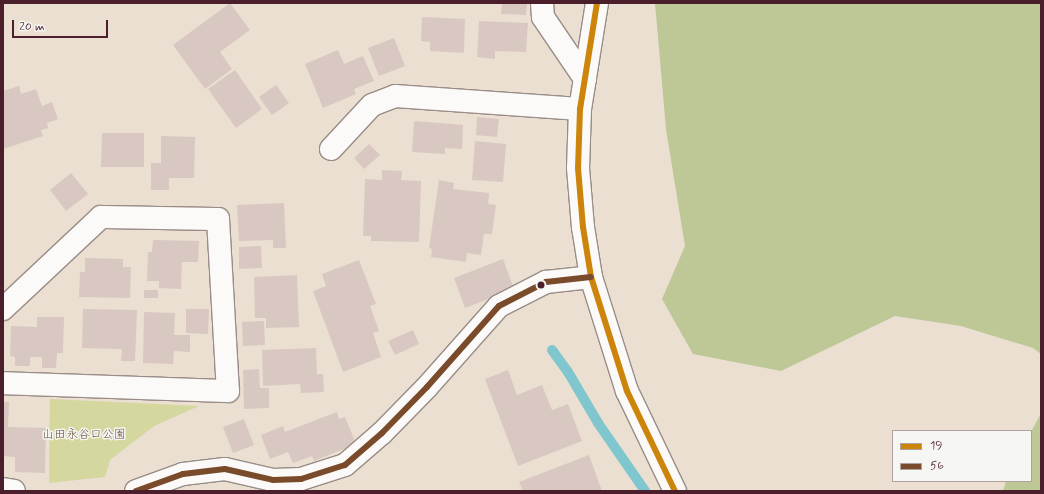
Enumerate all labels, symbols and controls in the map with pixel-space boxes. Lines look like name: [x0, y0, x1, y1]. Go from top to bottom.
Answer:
scale bar: [14, 12, 110, 38]
text: 20 m: [19, 19, 45, 35]
unlabelled marker: [536, 280, 546, 290]
park label: 山田永谷口公園: [42, 429, 126, 443]
legend: [892, 430, 1032, 482]
text: 19: [930, 438, 943, 454]
text: 56: [930, 458, 944, 474]

